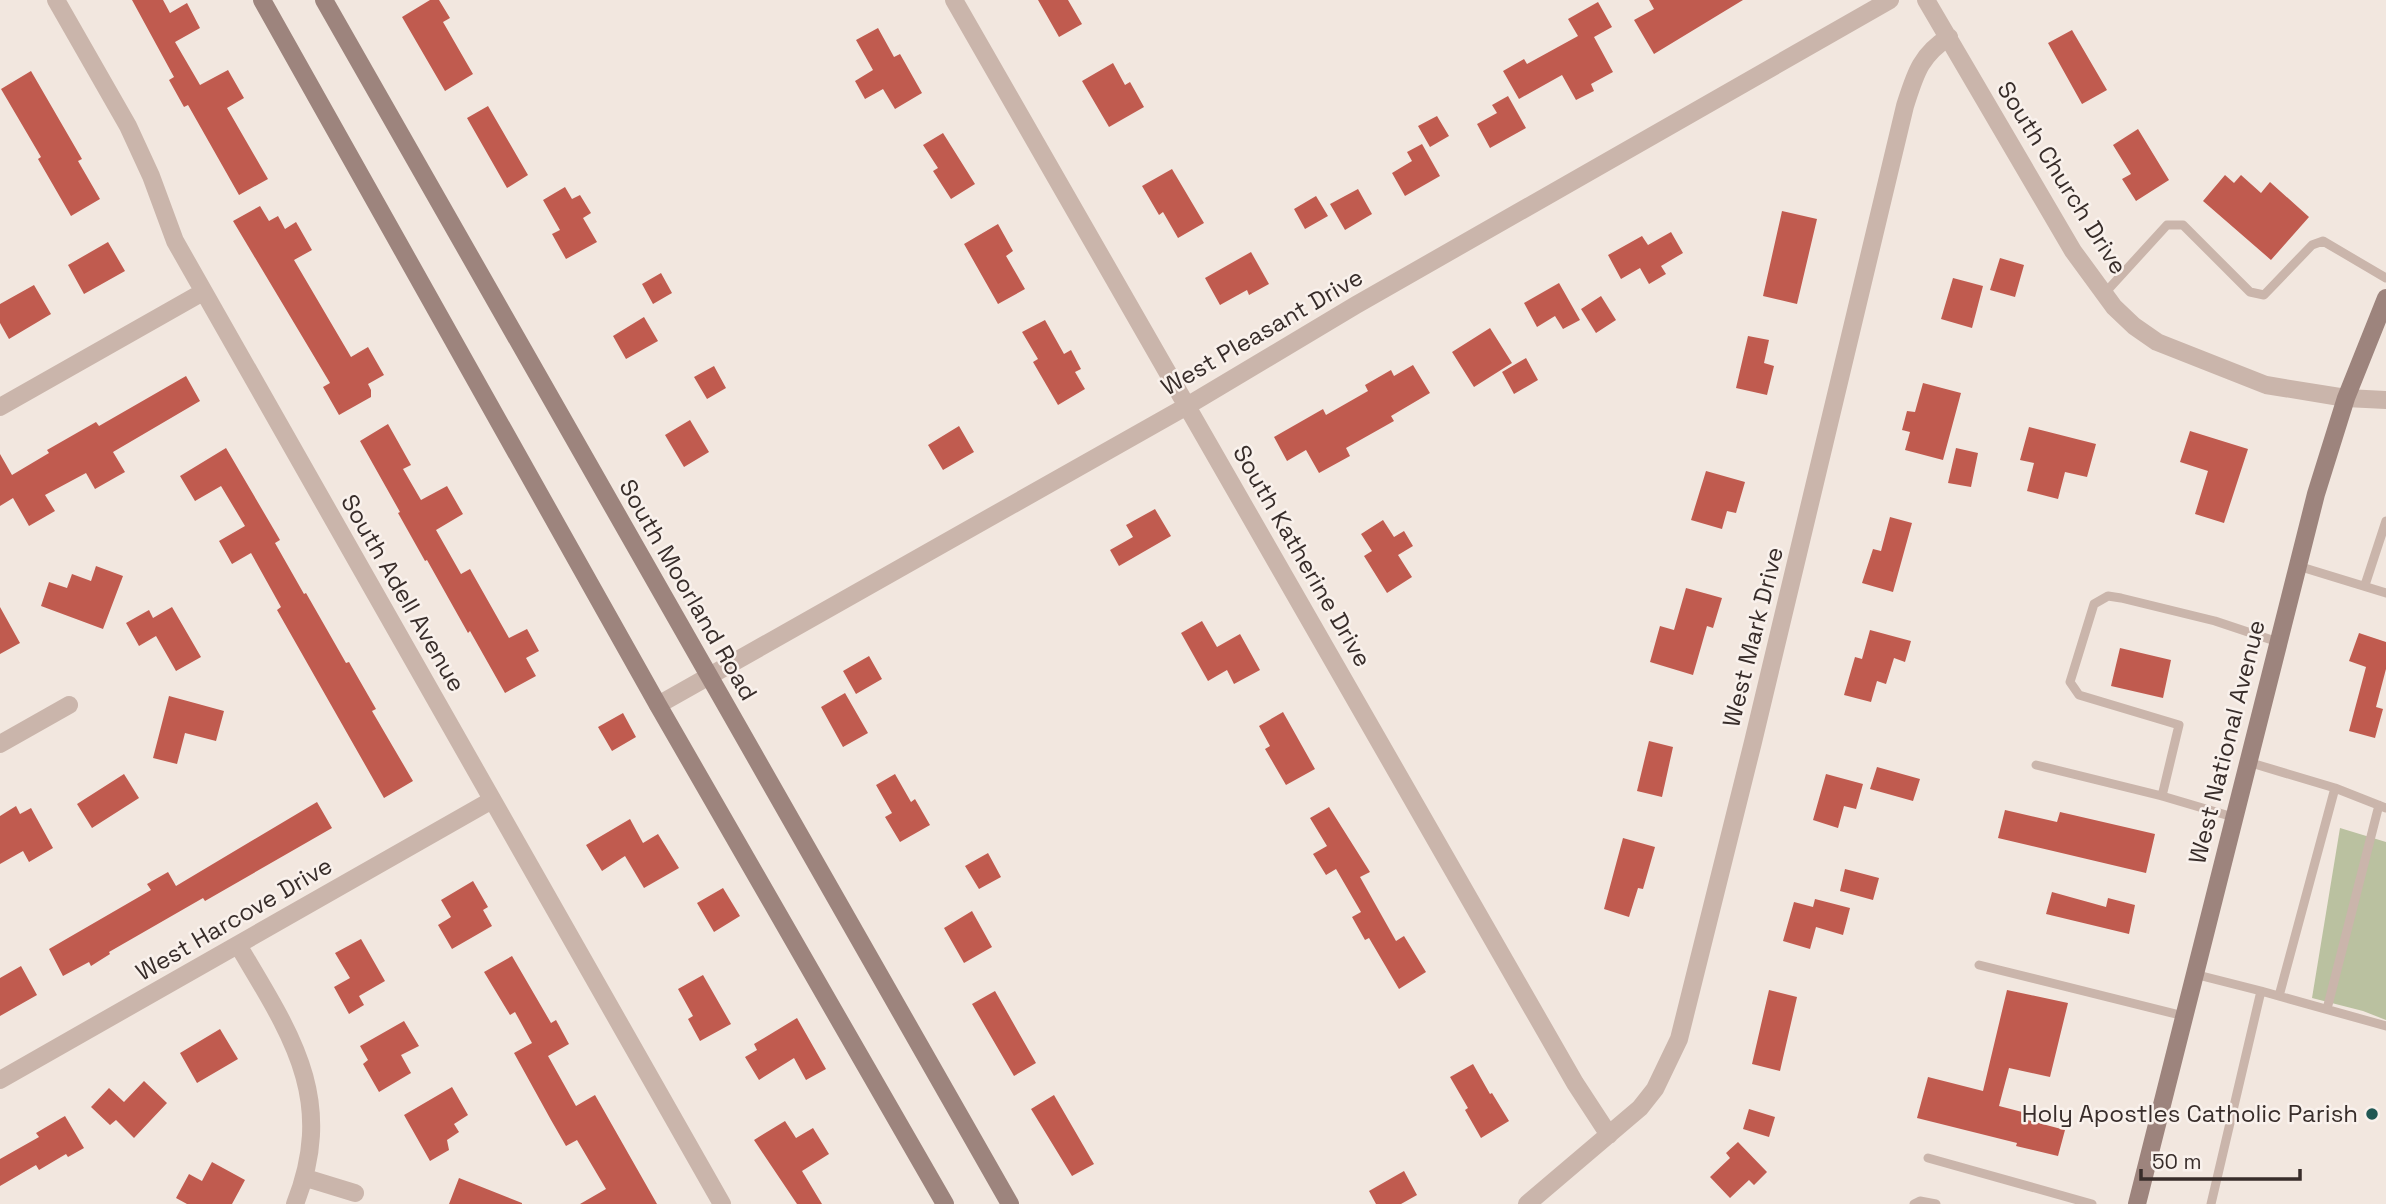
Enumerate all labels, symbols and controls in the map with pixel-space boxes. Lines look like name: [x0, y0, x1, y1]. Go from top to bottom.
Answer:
street label: South Church Drive: [1990, 75, 2134, 280]
street label: West Pleasant Drive: [1155, 261, 1368, 402]
street label: South Katherine Drive: [1226, 439, 1379, 672]
street label: South Moorland Road: [612, 474, 764, 706]
street label: South Adell Avenue: [334, 488, 473, 697]
street label: West Mark Drive: [1715, 544, 1790, 730]
street label: West National Avenue: [2181, 617, 2272, 867]
street label: West Harcove Drive: [130, 850, 337, 987]
place label: Holy Apostles Catholic Parish: [2022, 1098, 2358, 1129]
marker: Holy Apostles Catholic Parish: [2364, 1106, 2380, 1122]
scale bar: [2141, 1138, 2300, 1182]
text: 50 m: [2152, 1148, 2202, 1175]

